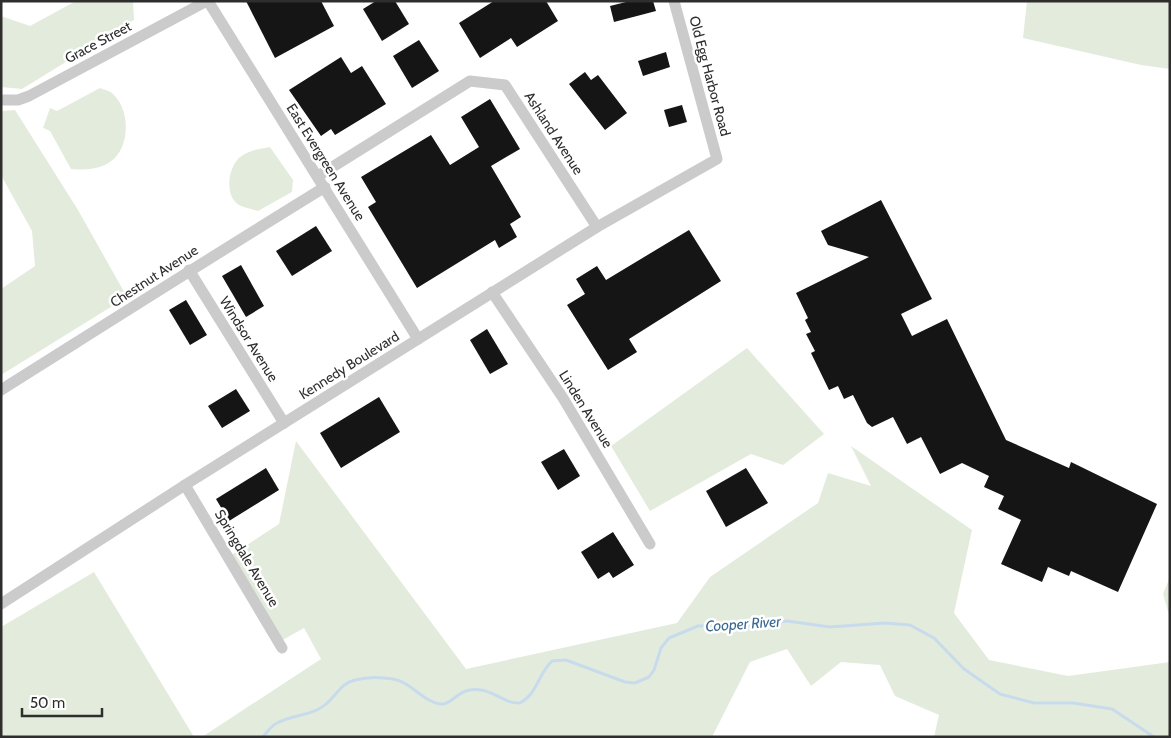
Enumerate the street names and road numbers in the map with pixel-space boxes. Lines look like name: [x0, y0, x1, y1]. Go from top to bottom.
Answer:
street label: Old Egg Harbor Road: [685, 14, 735, 138]
street label: Grace Street: [62, 17, 135, 67]
street label: Ashland Avenue: [521, 88, 587, 178]
street label: East Evergreen Avenue: [283, 100, 369, 224]
street label: Chestnut Avenue: [107, 241, 201, 311]
street label: Windsor Avenue: [216, 293, 282, 385]
street label: Kennedy Boulevard: [296, 327, 402, 403]
street label: Linden Avenue: [555, 367, 617, 451]
street label: Springdale Avenue: [211, 506, 283, 610]

